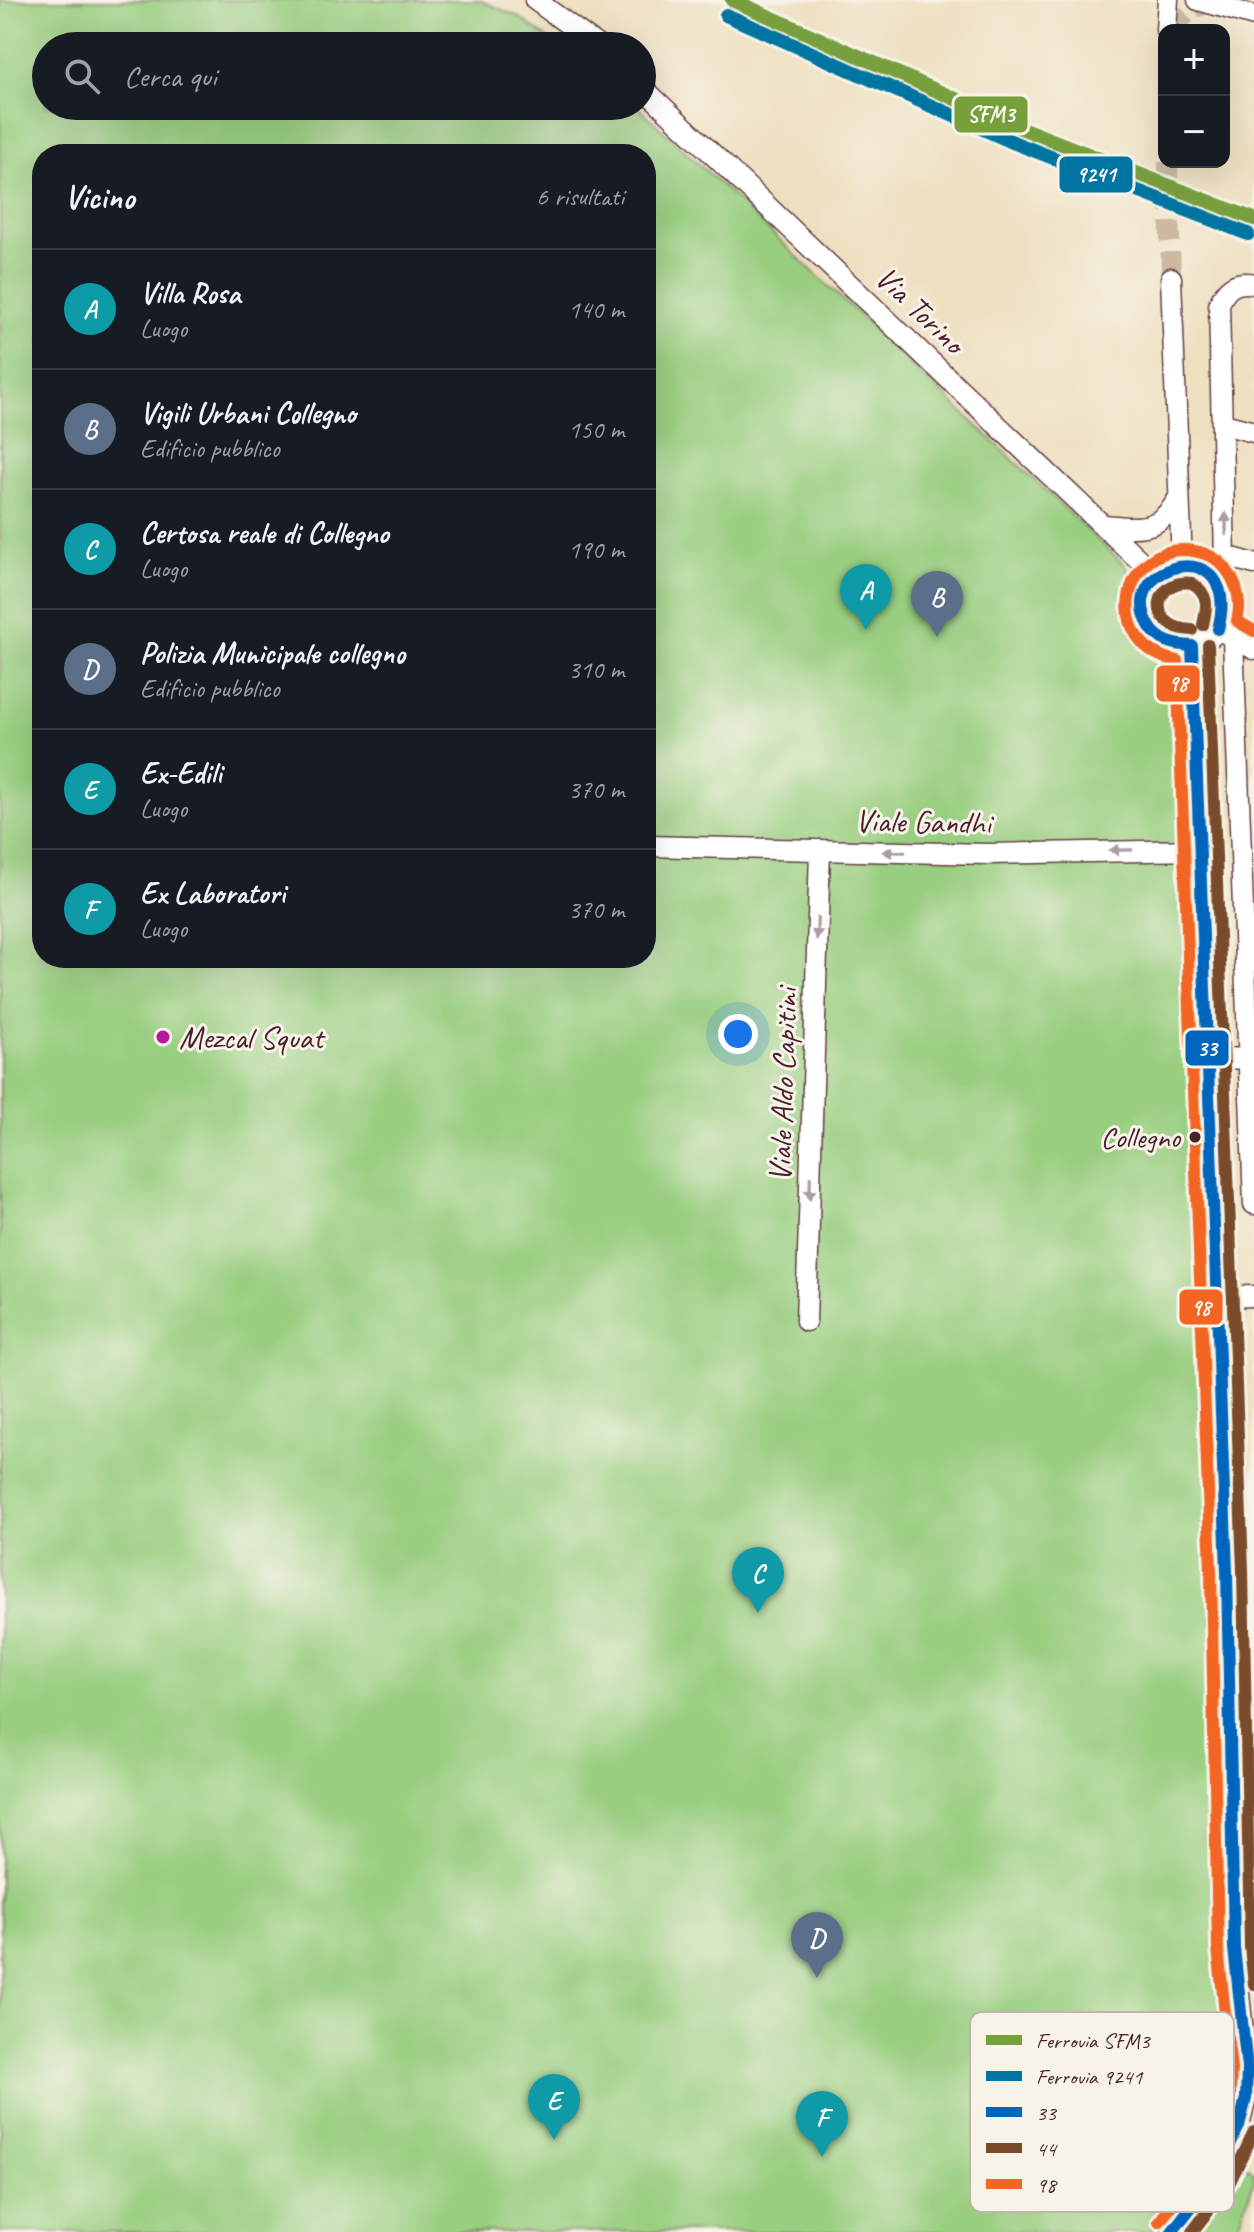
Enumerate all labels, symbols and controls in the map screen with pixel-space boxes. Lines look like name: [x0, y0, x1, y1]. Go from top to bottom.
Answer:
map controls: [1158, 24, 1230, 168]
button: +: [1158, 24, 1230, 96]
search box: [32, 32, 656, 120]
icon: search: [60, 54, 104, 98]
text: Cerca qui: [124, 57, 217, 95]
line badge: SFM3: [953, 95, 1029, 134]
button: −: [1158, 96, 1230, 168]
text: SFM3: [967, 101, 1017, 129]
line badge: 9241: [1058, 155, 1134, 194]
text: 9241: [1076, 161, 1118, 189]
text: Vicino: [64, 175, 134, 218]
text: 6 risultati: [536, 180, 624, 213]
street label: Via Torino: [867, 258, 976, 365]
text: Villa Rosa: [140, 274, 241, 312]
text: A: [83, 293, 97, 326]
text: 140 m: [568, 293, 624, 326]
text: Luogo: [140, 312, 187, 345]
text: Vigili Urbani Collegno: [140, 394, 356, 432]
text: B: [83, 413, 97, 446]
text: 150 m: [568, 413, 624, 446]
text: Edificio pubblico: [140, 432, 280, 465]
one-way arrow: [1219, 511, 1232, 536]
text: Certosa reale di Collegno: [140, 514, 389, 552]
text: C: [84, 533, 96, 566]
text: 190 m: [568, 533, 624, 566]
text: Luogo: [140, 552, 187, 585]
pin: A: [840, 564, 892, 630]
pin: B: [911, 571, 963, 637]
text: Polizia Municipale collegno: [140, 634, 405, 672]
text: D: [82, 653, 98, 686]
text: 310 m: [568, 653, 624, 686]
line badge: 98: [1155, 664, 1201, 703]
text: 98: [1168, 670, 1191, 698]
text: Edificio pubblico: [140, 672, 280, 705]
text: Ex-Edili: [140, 754, 222, 792]
text: E: [83, 773, 97, 806]
text: 370 m: [568, 773, 624, 806]
text: Luogo: [140, 792, 187, 825]
street label: Viale Gandhi: [855, 800, 995, 844]
one-way arrow: [1108, 844, 1133, 856]
one-way arrow: [881, 845, 906, 858]
text: Ex Laboratori: [140, 874, 285, 912]
text: F: [84, 893, 96, 926]
text: 370 m: [568, 893, 624, 926]
text: Luogo: [140, 912, 187, 945]
one-way arrow: [811, 916, 824, 941]
street label: Viale Aldo Capitini: [759, 983, 807, 1183]
your location: [718, 1014, 758, 1054]
place label: Mezcal Squat: [179, 1017, 327, 1058]
marker: Mezcal Squat: [154, 1028, 172, 1046]
line badge: 33: [1184, 1029, 1230, 1067]
text: 33: [1197, 1035, 1219, 1063]
place label: Collegno: [1101, 1118, 1181, 1156]
marker: Collegno: [1187, 1129, 1203, 1145]
one-way arrow: [803, 1176, 816, 1201]
line badge: 98: [1178, 1288, 1224, 1326]
text: 98: [1191, 1294, 1214, 1322]
pin: C: [732, 1547, 784, 1613]
pin: D: [791, 1912, 843, 1978]
legend: [970, 2012, 1234, 2212]
text: Ferrovia SFM3: [1036, 2027, 1152, 2055]
text: Ferrovia 9241: [1036, 2063, 1143, 2091]
pin: E: [528, 2074, 580, 2140]
pin: F: [796, 2091, 848, 2157]
text: 33: [1036, 2099, 1058, 2127]
text: 44: [1036, 2135, 1058, 2163]
text: 98: [1036, 2171, 1058, 2199]

